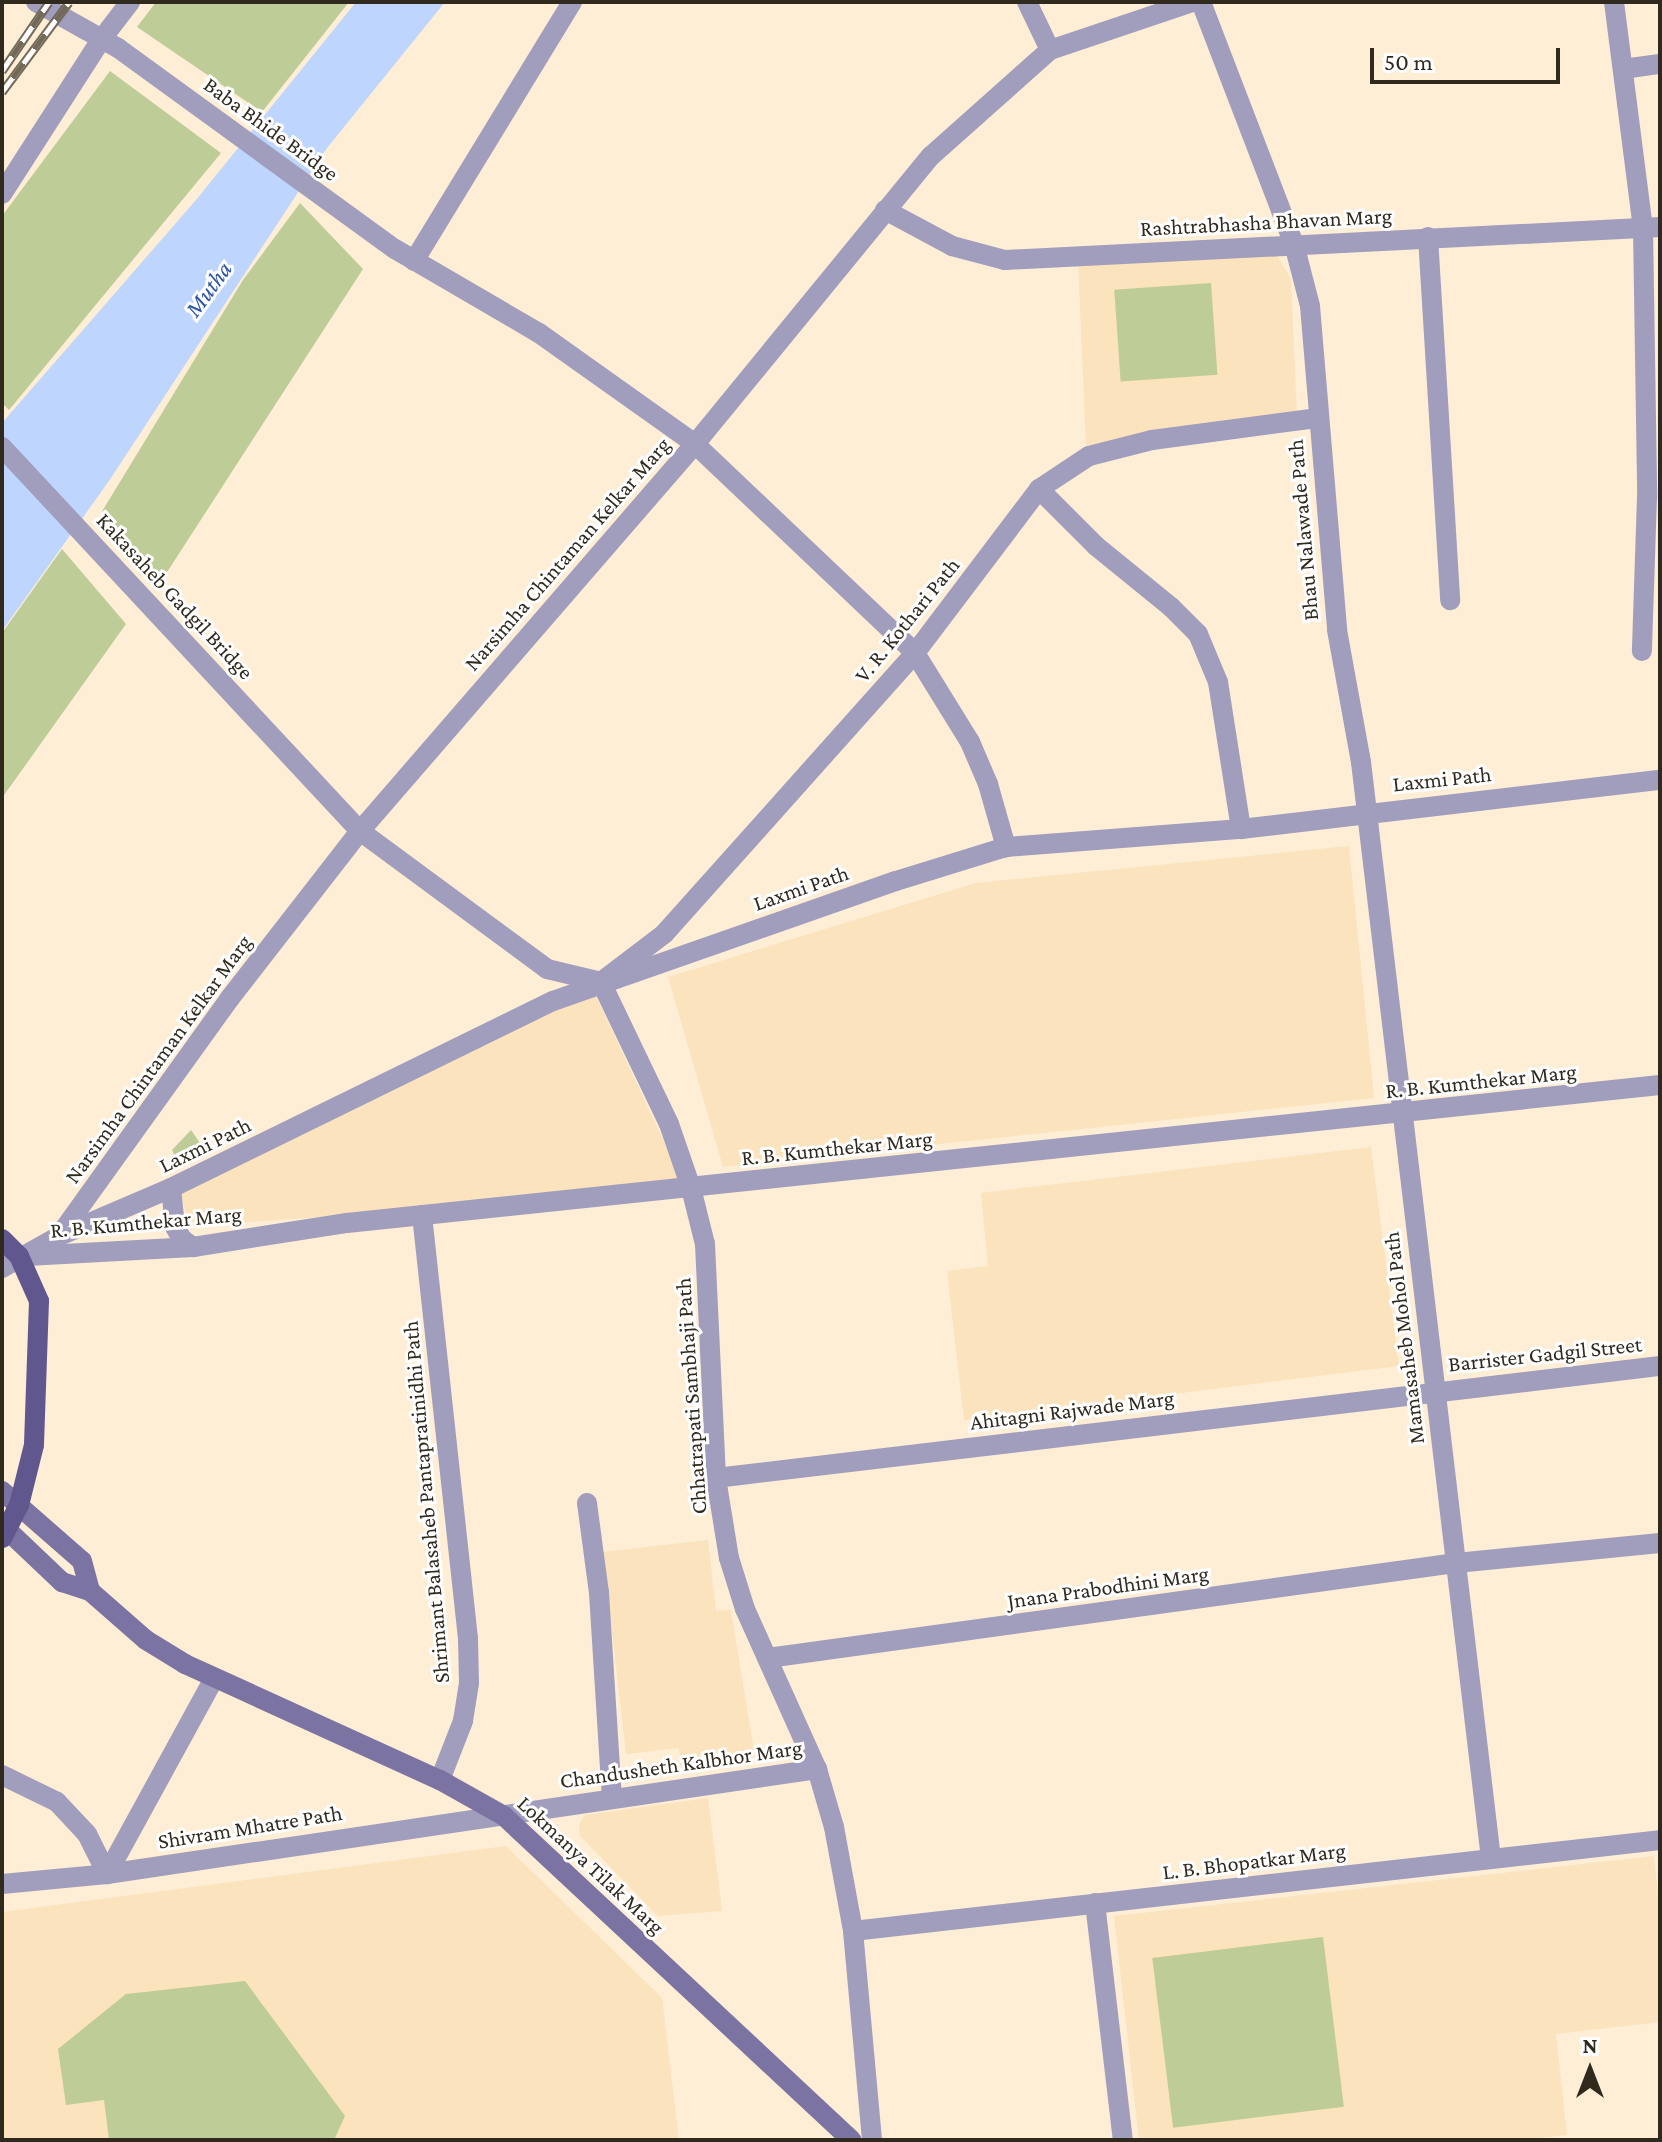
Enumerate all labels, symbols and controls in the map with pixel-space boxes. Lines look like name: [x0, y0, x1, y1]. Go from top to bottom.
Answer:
scale bar: [1374, 32, 1564, 82]
text: 50 m: [1384, 48, 1433, 75]
street label: Baba Bhide Bridge: [198, 71, 344, 187]
street label: Rashtrabhasha Bhavan Marg: [1139, 202, 1393, 242]
water label: Mutha: [178, 256, 238, 322]
street label: Narsimha Chintaman Kelkar Marg: [458, 432, 676, 676]
street label: Bhau Nalawade Path: [1282, 438, 1324, 622]
street label: Kakasaheb Gadgil Bridge: [91, 507, 259, 685]
street label: V. R. Kothari Path: [849, 552, 965, 688]
street label: Laxmi Path: [1391, 761, 1493, 797]
street label: Laxmi Path: [750, 859, 852, 917]
street label: Narsimha Chintaman Kelkar Marg: [59, 930, 257, 1188]
street label: R. B. Kumthekar Marg: [1384, 1058, 1578, 1104]
street label: Laxmi Path: [155, 1111, 255, 1179]
street label: R. B. Kumthekar Marg: [740, 1125, 934, 1171]
street label: R. B. Kumthekar Marg: [49, 1200, 243, 1244]
street label: Mamasaheb Mohol Path: [1378, 1230, 1430, 1446]
street label: Chhatrapati Sambhaji Path: [670, 1277, 712, 1515]
street label: Shrimant Balasaheb Pantapratinidhi Path: [397, 1320, 455, 1684]
street label: Barrister Gadgil Street: [1447, 1331, 1643, 1377]
street label: Ahitagni Rajwade Marg: [968, 1384, 1176, 1436]
street label: Jnana Prabodhini Marg: [1006, 1560, 1210, 1614]
street label: Chandusheth Kalbhor Marg: [558, 1734, 804, 1794]
street label: Lokmanya Tilak Marg: [512, 1790, 670, 1940]
street label: Shivram Mhatre Path: [156, 1799, 344, 1855]
street label: L. B. Bhopatkar Marg: [1161, 1837, 1347, 1885]
north arrow: [1550, 2030, 1630, 2110]
text: N: [1583, 2033, 1598, 2058]

